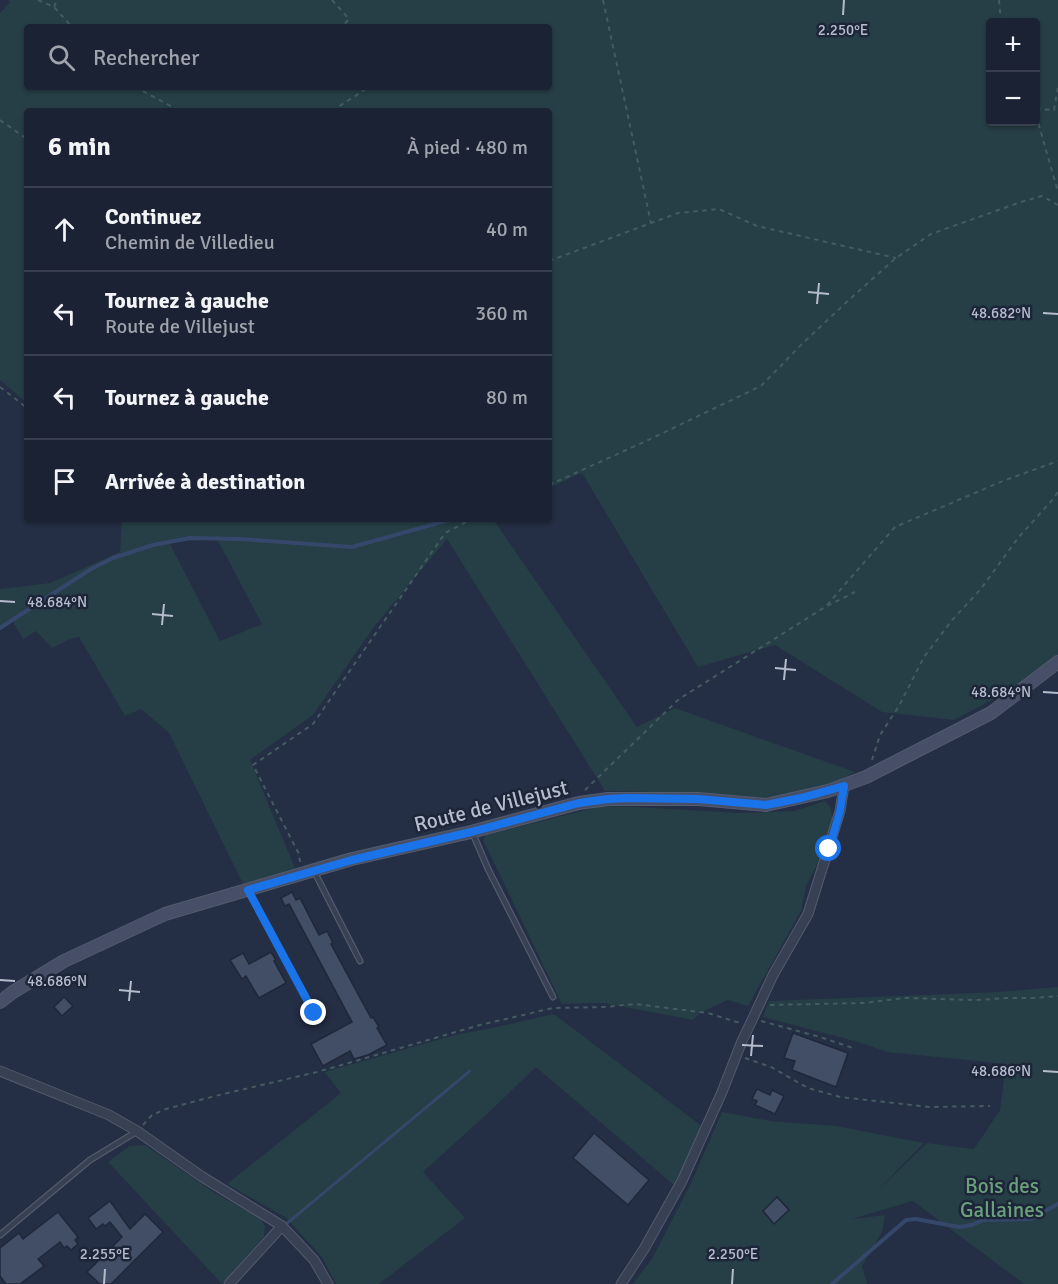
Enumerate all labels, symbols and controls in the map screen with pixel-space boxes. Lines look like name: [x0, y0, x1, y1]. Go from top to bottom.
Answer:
map controls: [986, 18, 1040, 126]
button: +: [986, 18, 1040, 72]
text: 2.250°E: [818, 21, 868, 39]
search box: [24, 24, 552, 90]
icon: search: [45, 41, 78, 74]
text: Rechercher: [93, 44, 199, 71]
button: −: [986, 72, 1040, 126]
text: 6 min: [48, 131, 111, 163]
text: À pied · 480 m: [407, 135, 528, 160]
text: Continuez: [105, 203, 201, 230]
icon: ahead: [48, 213, 81, 246]
text: 40 m: [486, 217, 528, 242]
text: Chemin de Villedieu: [105, 230, 275, 255]
text: Tournez à gauche: [105, 287, 269, 314]
icon: left: [48, 297, 81, 330]
text: 360 m: [475, 301, 528, 326]
text: 48.682°N: [971, 304, 1031, 322]
text: Route de Villejust: [105, 314, 255, 339]
icon: left: [48, 381, 81, 414]
text: Tournez à gauche: [105, 384, 269, 411]
text: 80 m: [486, 385, 528, 410]
icon: arrive: [48, 465, 81, 498]
text: Arrivée à destination: [105, 468, 305, 495]
text: 48.684°N: [27, 593, 87, 611]
text: 48.684°N: [971, 683, 1031, 701]
street label: Route de Villejust: [412, 774, 570, 838]
route start: [815, 835, 841, 861]
text: 48.686°N: [27, 972, 87, 990]
route end: [300, 999, 326, 1025]
text: 48.686°N: [971, 1062, 1031, 1080]
park label: Bois des Gallaines: [960, 1173, 1044, 1223]
text: 2.255°E: [80, 1245, 130, 1263]
text: 2.250°E: [708, 1245, 758, 1263]

